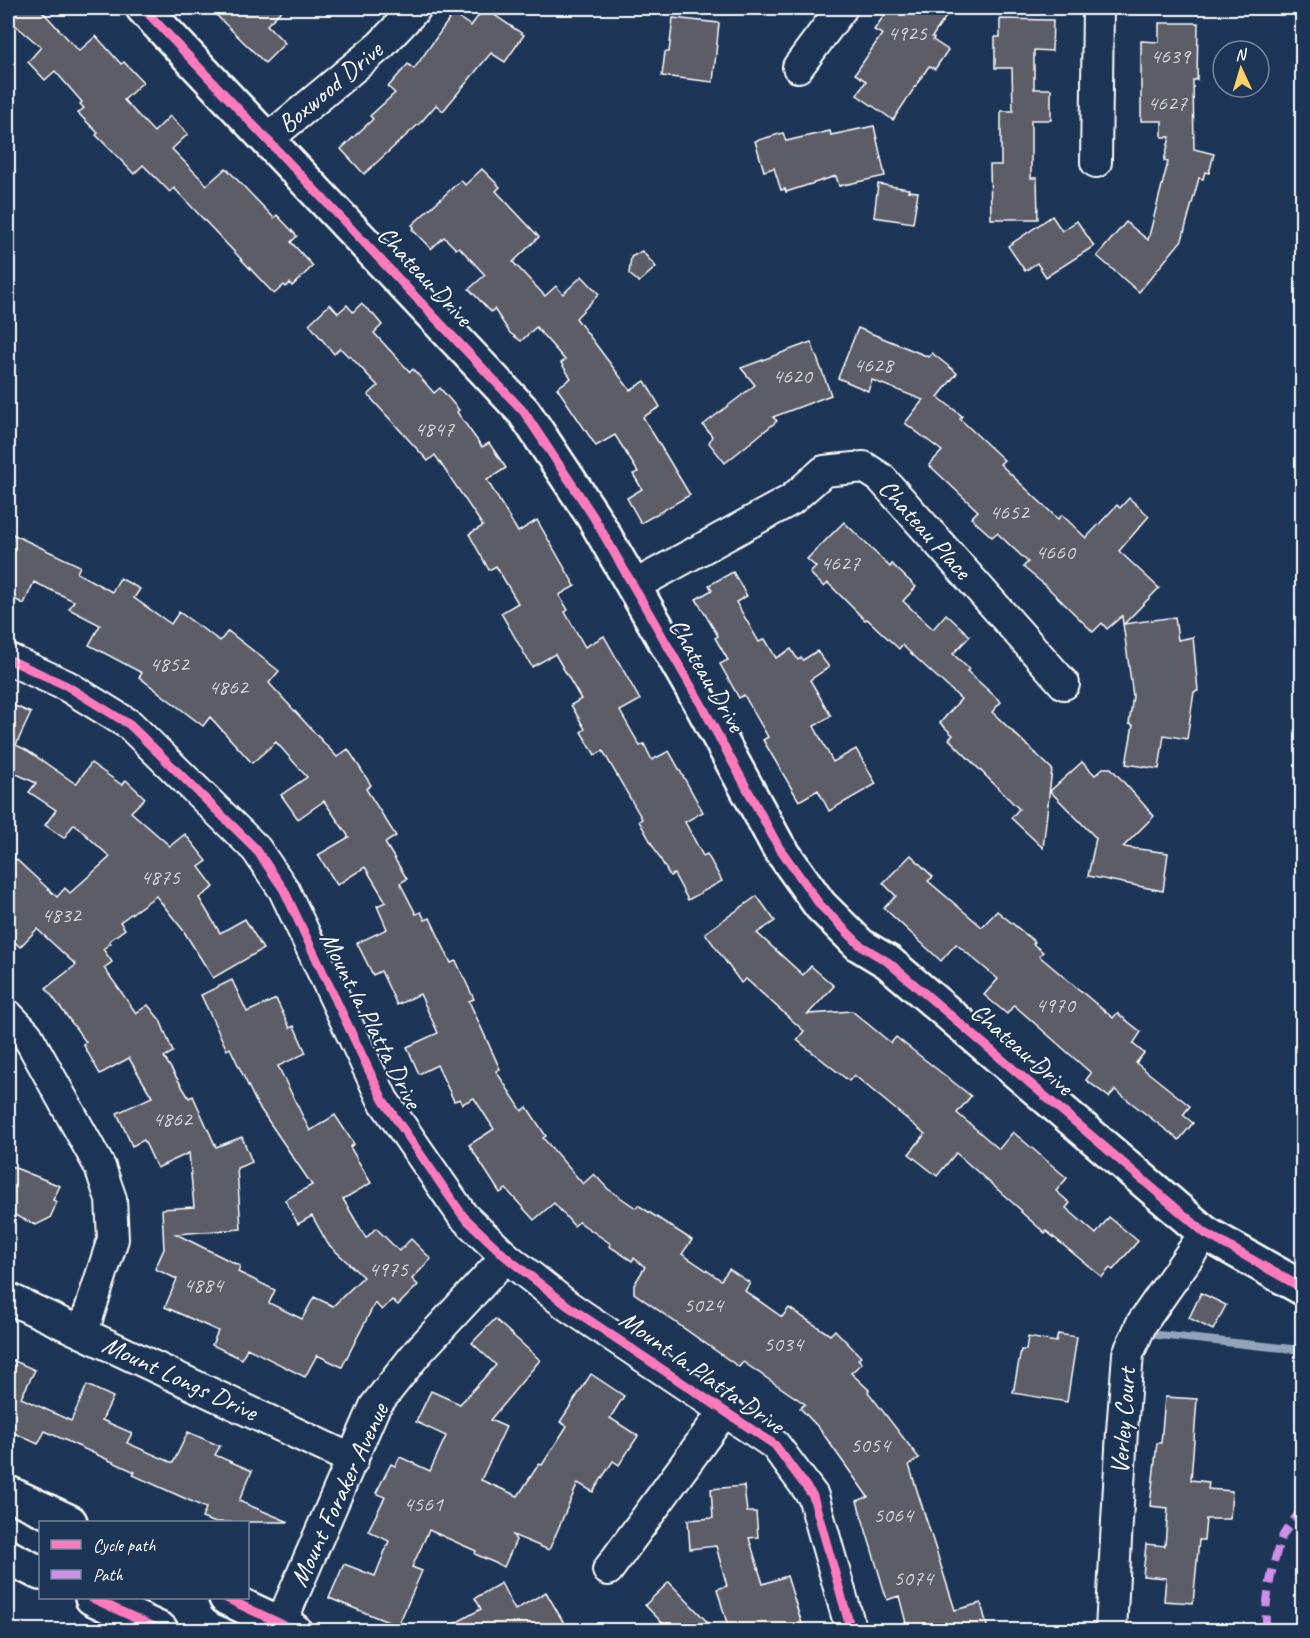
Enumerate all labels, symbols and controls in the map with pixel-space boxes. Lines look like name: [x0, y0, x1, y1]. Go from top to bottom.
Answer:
house number: 4925: [887, 19, 928, 47]
street label: Boxwood Drive: [271, 33, 390, 140]
north arrow: [1211, 39, 1271, 99]
house number: 4639: [1150, 42, 1192, 70]
text: N: [1234, 44, 1249, 65]
house number: 4627: [1147, 89, 1188, 117]
street label: Chateau Drive: [370, 219, 481, 334]
house number: 4628: [853, 351, 895, 379]
house number: 4620: [772, 362, 814, 390]
house number: 4847: [414, 415, 455, 443]
street label: Chateau Place: [871, 472, 980, 587]
house number: 4652: [989, 498, 1031, 526]
house number: 4660: [1035, 538, 1077, 566]
house number: 4627: [820, 549, 861, 577]
street label: Chateau Drive: [661, 612, 753, 739]
house number: 4852: [149, 650, 191, 678]
house number: 4862: [208, 673, 250, 701]
house number: 4875: [140, 863, 181, 891]
house number: 4832: [41, 901, 83, 929]
street label: Mount la Platta Drive: [312, 926, 431, 1116]
house number: 4970: [1035, 991, 1077, 1019]
street label: Chateau Drive: [964, 995, 1081, 1104]
house number: 4862: [152, 1105, 194, 1133]
house number: 4975: [368, 1255, 409, 1283]
house number: 4884: [183, 1271, 225, 1299]
house number: 5024: [683, 1291, 725, 1319]
street label: Mount la Platta Drive: [613, 1303, 793, 1443]
street label: Mount Longs Drive: [97, 1328, 264, 1429]
house number: 5034: [763, 1330, 805, 1358]
street label: Verley Court: [1103, 1364, 1143, 1475]
street label: Mount Foraker Avenue: [282, 1397, 397, 1592]
house number: 5054: [850, 1431, 892, 1459]
house number: 4561: [403, 1490, 444, 1518]
house number: 5064: [873, 1501, 915, 1529]
legend: [39, 1521, 249, 1599]
text: Cycle path: [93, 1534, 156, 1556]
text: Path: [93, 1564, 123, 1586]
house number: 5074: [893, 1564, 935, 1592]

